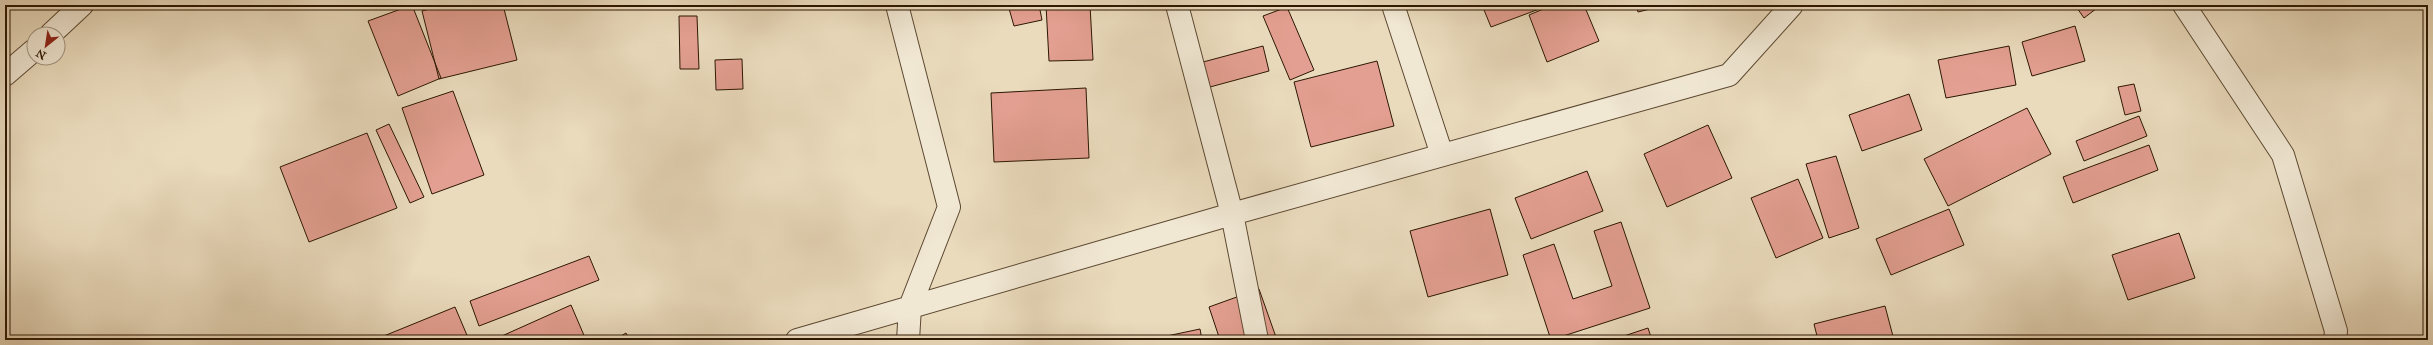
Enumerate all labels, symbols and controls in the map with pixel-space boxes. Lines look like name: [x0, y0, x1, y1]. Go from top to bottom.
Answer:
north arrow: [26, 26, 66, 66]
text: N: [33, 46, 49, 62]

